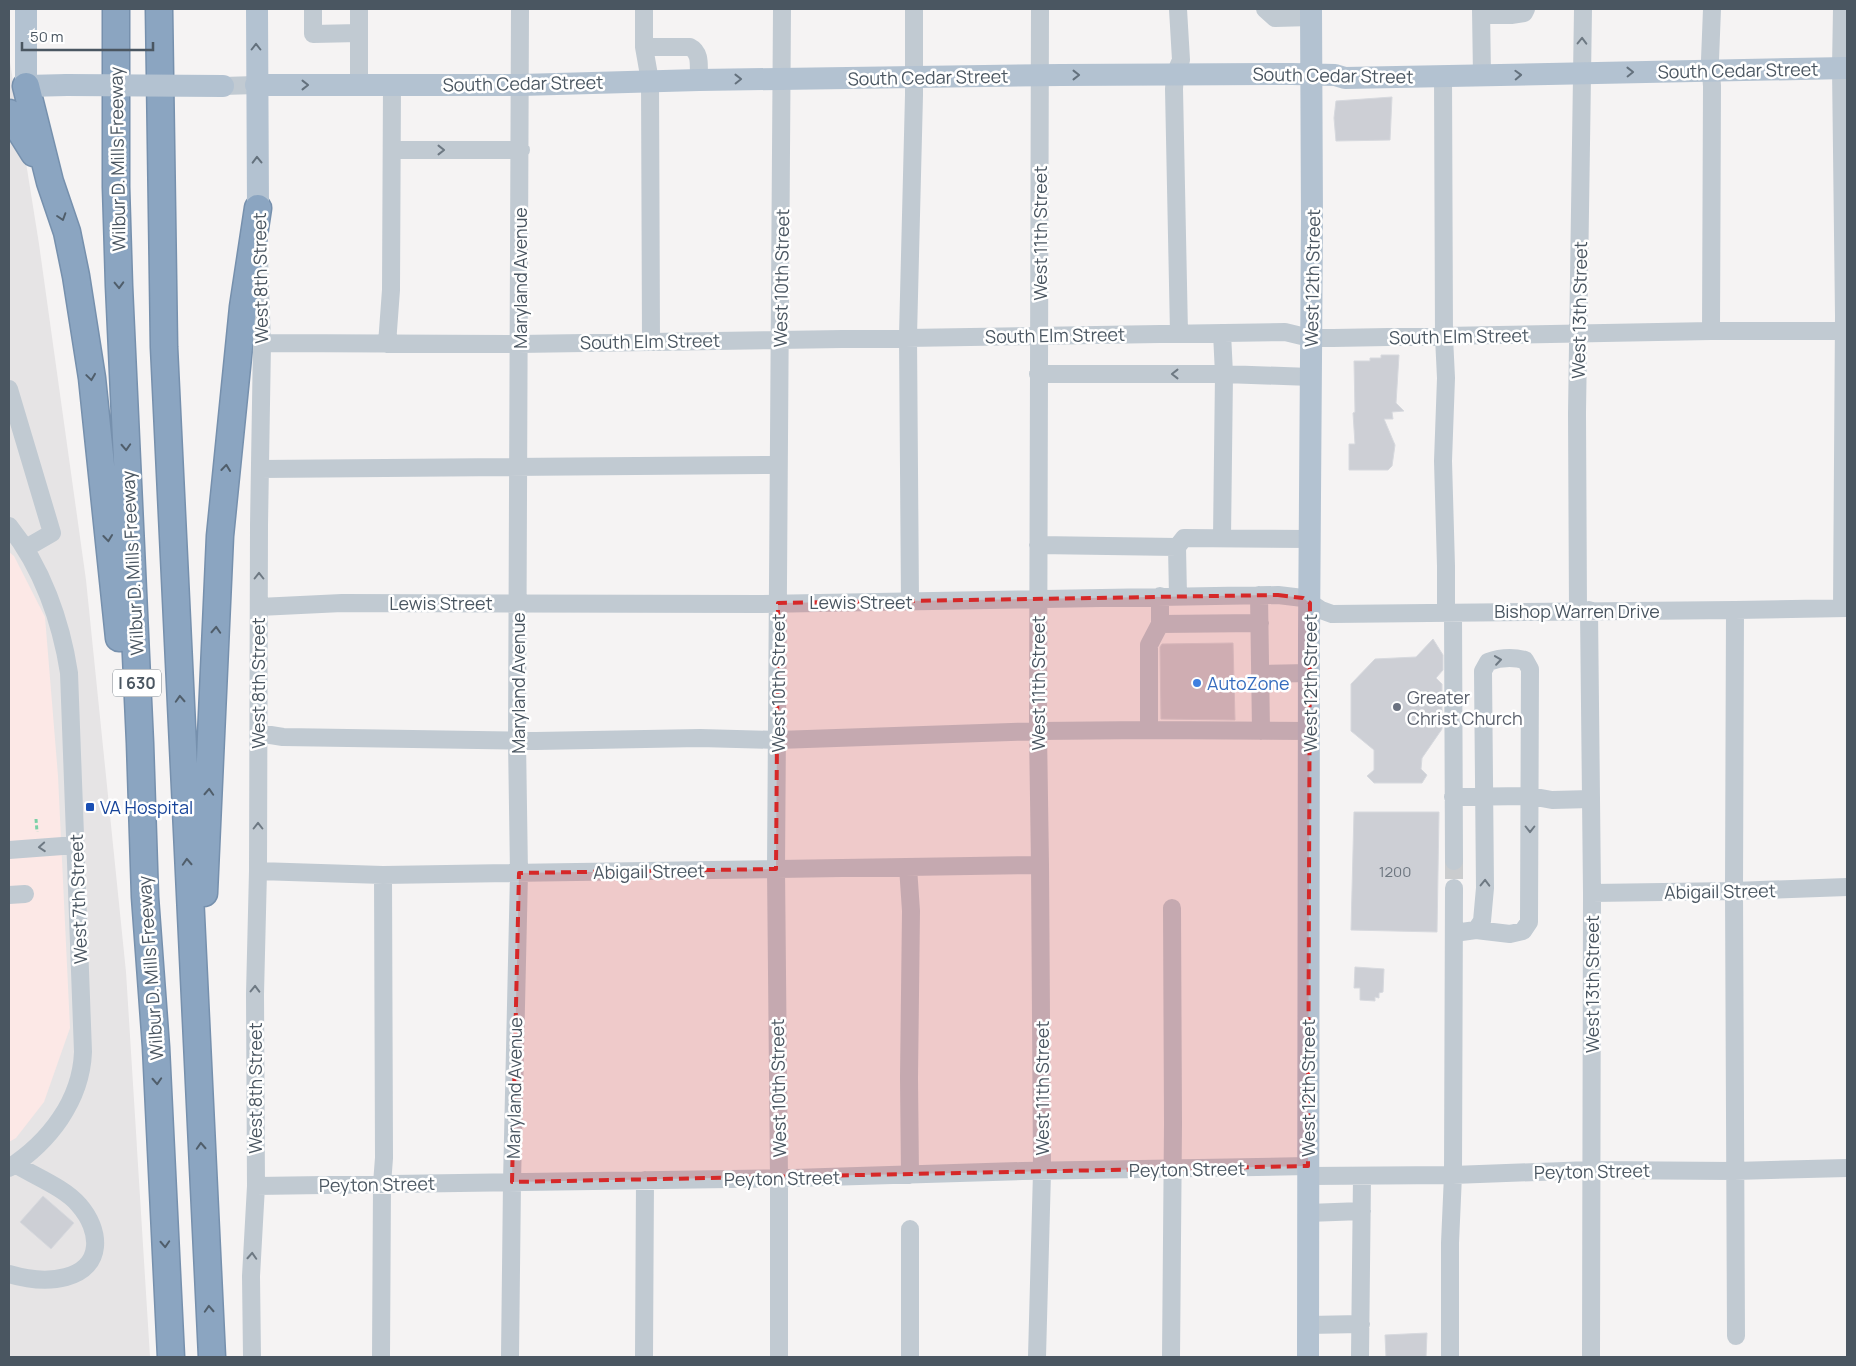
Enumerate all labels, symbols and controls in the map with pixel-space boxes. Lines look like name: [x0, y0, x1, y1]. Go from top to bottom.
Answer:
scale bar: [22, 20, 154, 52]
text: 50 m: [30, 26, 64, 47]
one-way arrow: [1577, 37, 1588, 45]
one-way arrow: [251, 43, 262, 51]
street label: South Cedar Street: [1657, 57, 1819, 83]
street label: South Cedar Street: [1252, 62, 1414, 88]
street label: South Cedar Street: [847, 64, 1009, 90]
street label: Wilbur D. Mills Freeway: [103, 66, 131, 252]
one-way arrow: [1627, 67, 1635, 78]
street label: South Cedar Street: [442, 70, 604, 96]
one-way arrow: [1072, 70, 1080, 80]
one-way arrow: [1514, 70, 1522, 80]
one-way arrow: [735, 74, 743, 84]
one-way arrow: [302, 80, 309, 90]
one-way arrow: [438, 145, 445, 155]
one-way arrow: [252, 155, 263, 163]
street label: West 11th Street: [1028, 166, 1052, 300]
street label: Maryland Avenue: [508, 207, 532, 349]
street label: West 10th Street: [768, 208, 794, 348]
street label: West 12th Street: [1299, 209, 1325, 347]
street label: West 8th Street: [247, 212, 273, 344]
one-way arrow: [56, 213, 66, 221]
street label: West 13th Street: [1566, 241, 1592, 379]
one-way arrow: [114, 282, 124, 289]
street label: South Elm Street: [985, 322, 1125, 348]
street label: South Elm Street: [1389, 323, 1529, 349]
street label: South Elm Street: [580, 328, 720, 354]
one-way arrow: [1171, 369, 1179, 379]
one-way arrow: [86, 373, 96, 381]
one-way arrow: [121, 444, 132, 452]
one-way arrow: [220, 463, 231, 471]
street label: Wilbur D. Mills Freeway: [115, 470, 149, 656]
one-way arrow: [103, 535, 114, 543]
one-way arrow: [254, 572, 264, 580]
street label: Lewis Street: [809, 590, 913, 614]
street label: Lewis Street: [389, 591, 493, 615]
street label: Bishop Warren Drive: [1494, 599, 1660, 623]
street label: Maryland Avenue: [506, 612, 530, 754]
street label: West 10th Street: [766, 614, 790, 752]
street label: West 12th Street: [1298, 614, 1322, 752]
street label: West 11th Street: [1026, 616, 1050, 750]
street label: West 8th Street: [246, 617, 270, 749]
one-way arrow: [211, 626, 222, 634]
one-way arrow: [1494, 655, 1502, 666]
road number: I 630: [113, 670, 161, 696]
place label: AutoZone: [1207, 671, 1289, 695]
marker: AutoZone: [1191, 677, 1203, 689]
place label: Greater Christ Church: [1407, 685, 1523, 730]
one-way arrow: [174, 695, 185, 703]
marker: Greater Christ Church: [1391, 701, 1403, 713]
one-way arrow: [203, 788, 214, 796]
place label: VA Hospital: [100, 795, 193, 819]
marker: VA Hospital: [84, 801, 96, 813]
one-way arrow: [253, 822, 263, 830]
one-way arrow: [1525, 826, 1535, 833]
street label: West 7th Street: [64, 834, 92, 964]
one-way arrow: [38, 842, 46, 853]
one-way arrow: [182, 857, 193, 865]
street label: Abigail Street: [593, 858, 705, 884]
house number: 1200: [1379, 861, 1411, 882]
street label: Wilbur D. Mills Freeway: [132, 875, 168, 1061]
street label: Abigail Street: [1664, 878, 1776, 904]
one-way arrow: [1479, 879, 1490, 887]
street label: West 13th Street: [1580, 915, 1604, 1053]
one-way arrow: [250, 984, 260, 992]
street label: Maryland Avenue: [501, 1017, 527, 1159]
street label: West 10th Street: [765, 1018, 791, 1158]
street label: West 12th Street: [1296, 1019, 1320, 1157]
street label: West 11th Street: [1030, 1021, 1054, 1155]
street label: West 8th Street: [243, 1022, 267, 1154]
one-way arrow: [152, 1078, 163, 1086]
one-way arrow: [196, 1142, 207, 1150]
street label: Peyton Street: [1129, 1156, 1245, 1182]
street label: Peyton Street: [1534, 1158, 1650, 1184]
street label: Peyton Street: [724, 1165, 840, 1191]
street label: Peyton Street: [319, 1171, 435, 1197]
one-way arrow: [160, 1240, 171, 1248]
one-way arrow: [247, 1252, 258, 1260]
one-way arrow: [204, 1304, 215, 1312]

